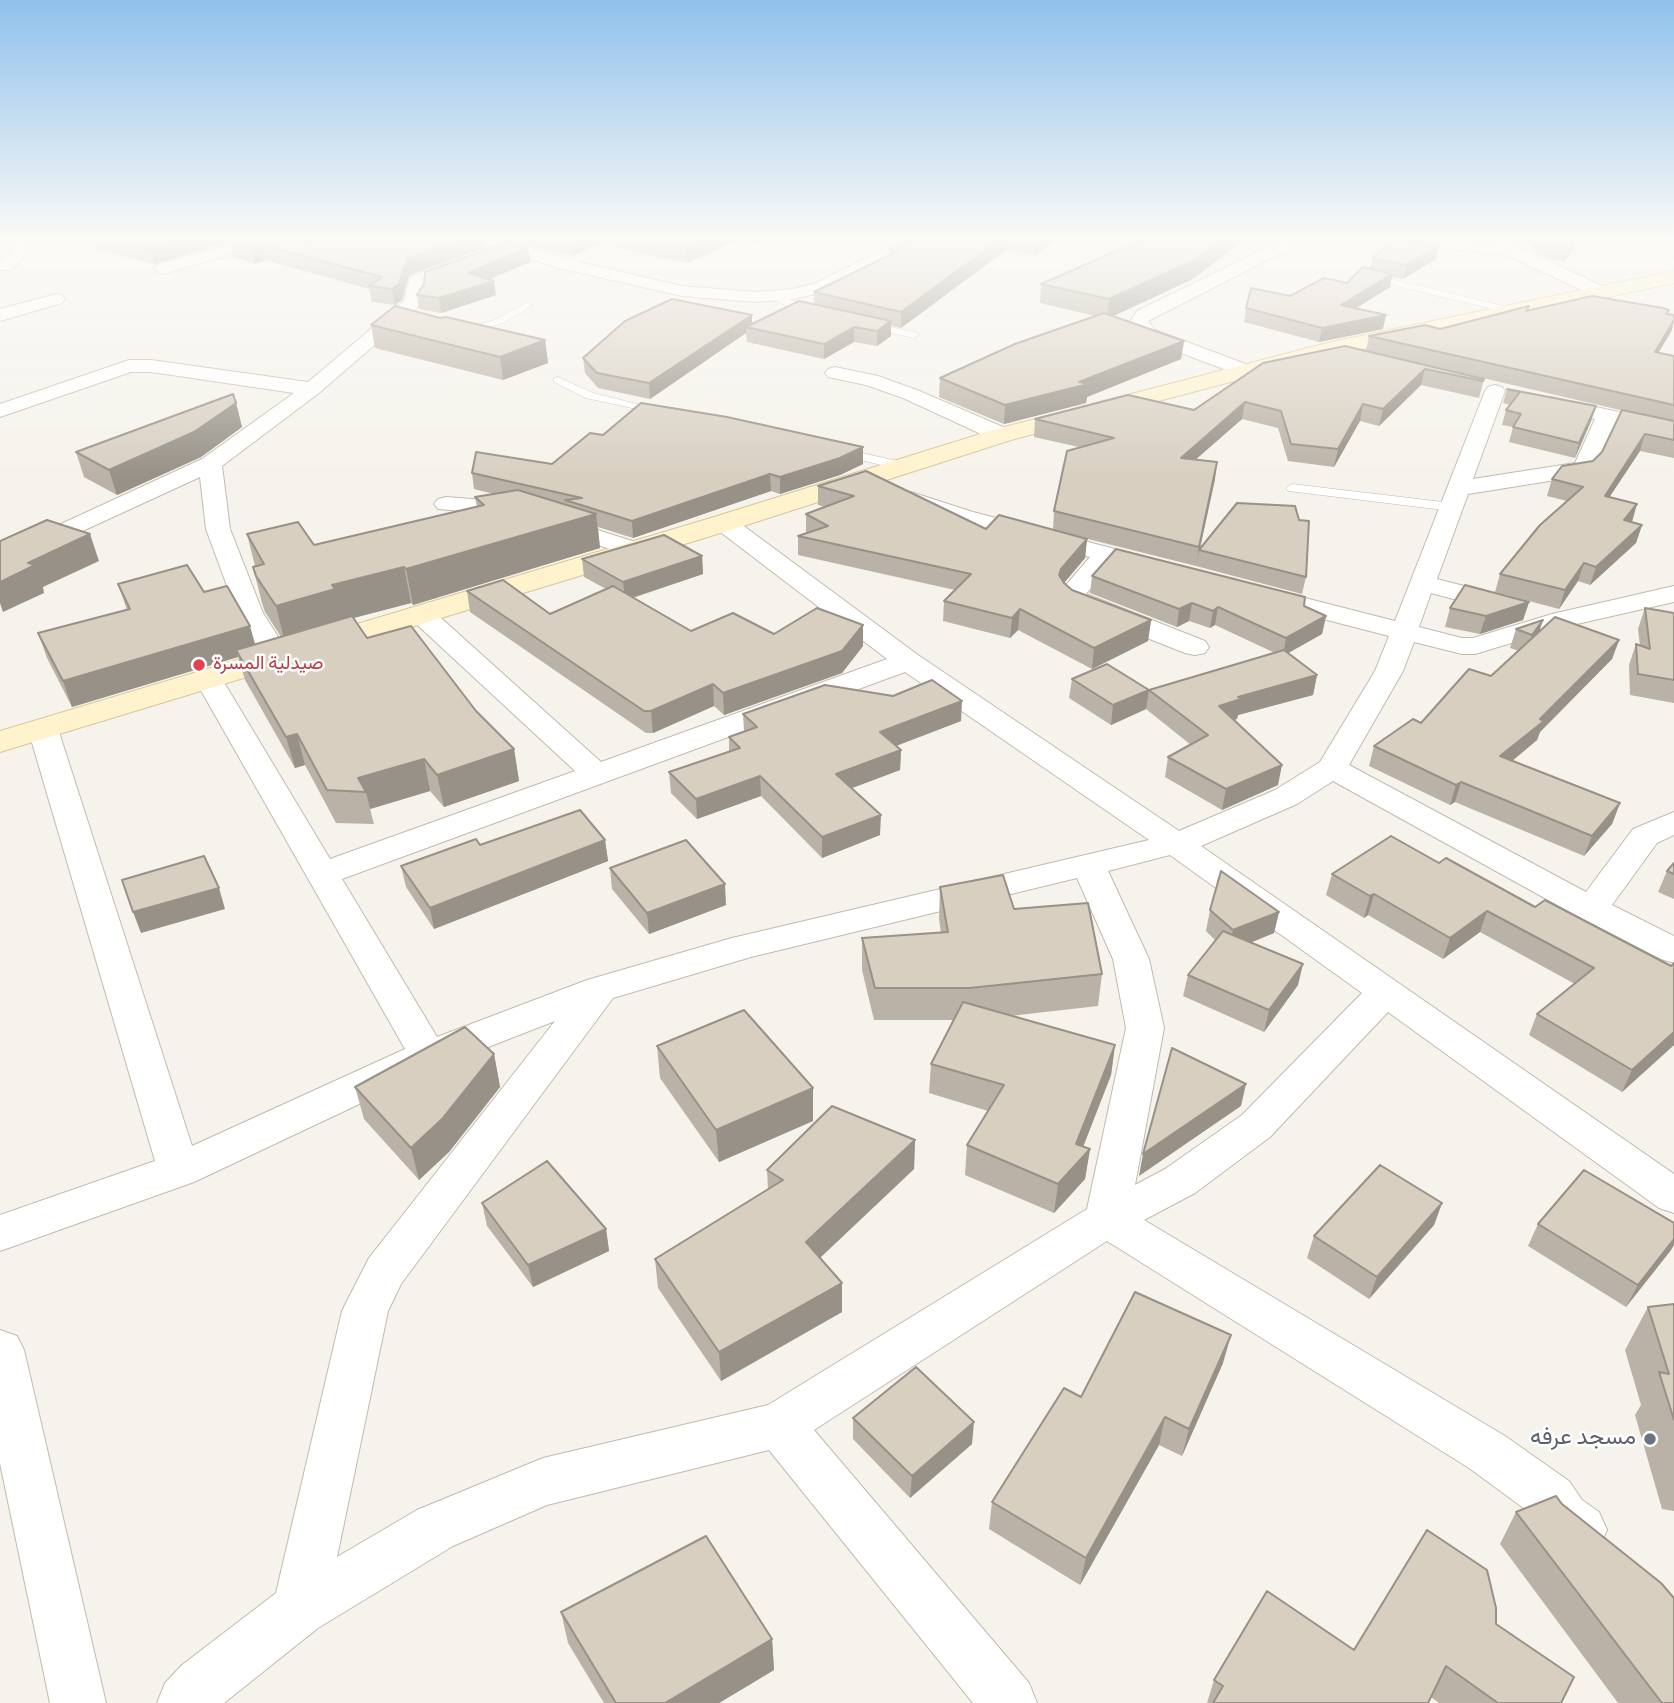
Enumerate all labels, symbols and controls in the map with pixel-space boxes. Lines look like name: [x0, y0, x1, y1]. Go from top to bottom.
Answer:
place label: صيدلية المسرة: [213, 654, 323, 676]
marker: صيدلية المسرة: [191, 657, 207, 673]
place label: مسجد عرفه: [1530, 1425, 1636, 1453]
marker: مسجد عرفه: [1642, 1431, 1658, 1447]

